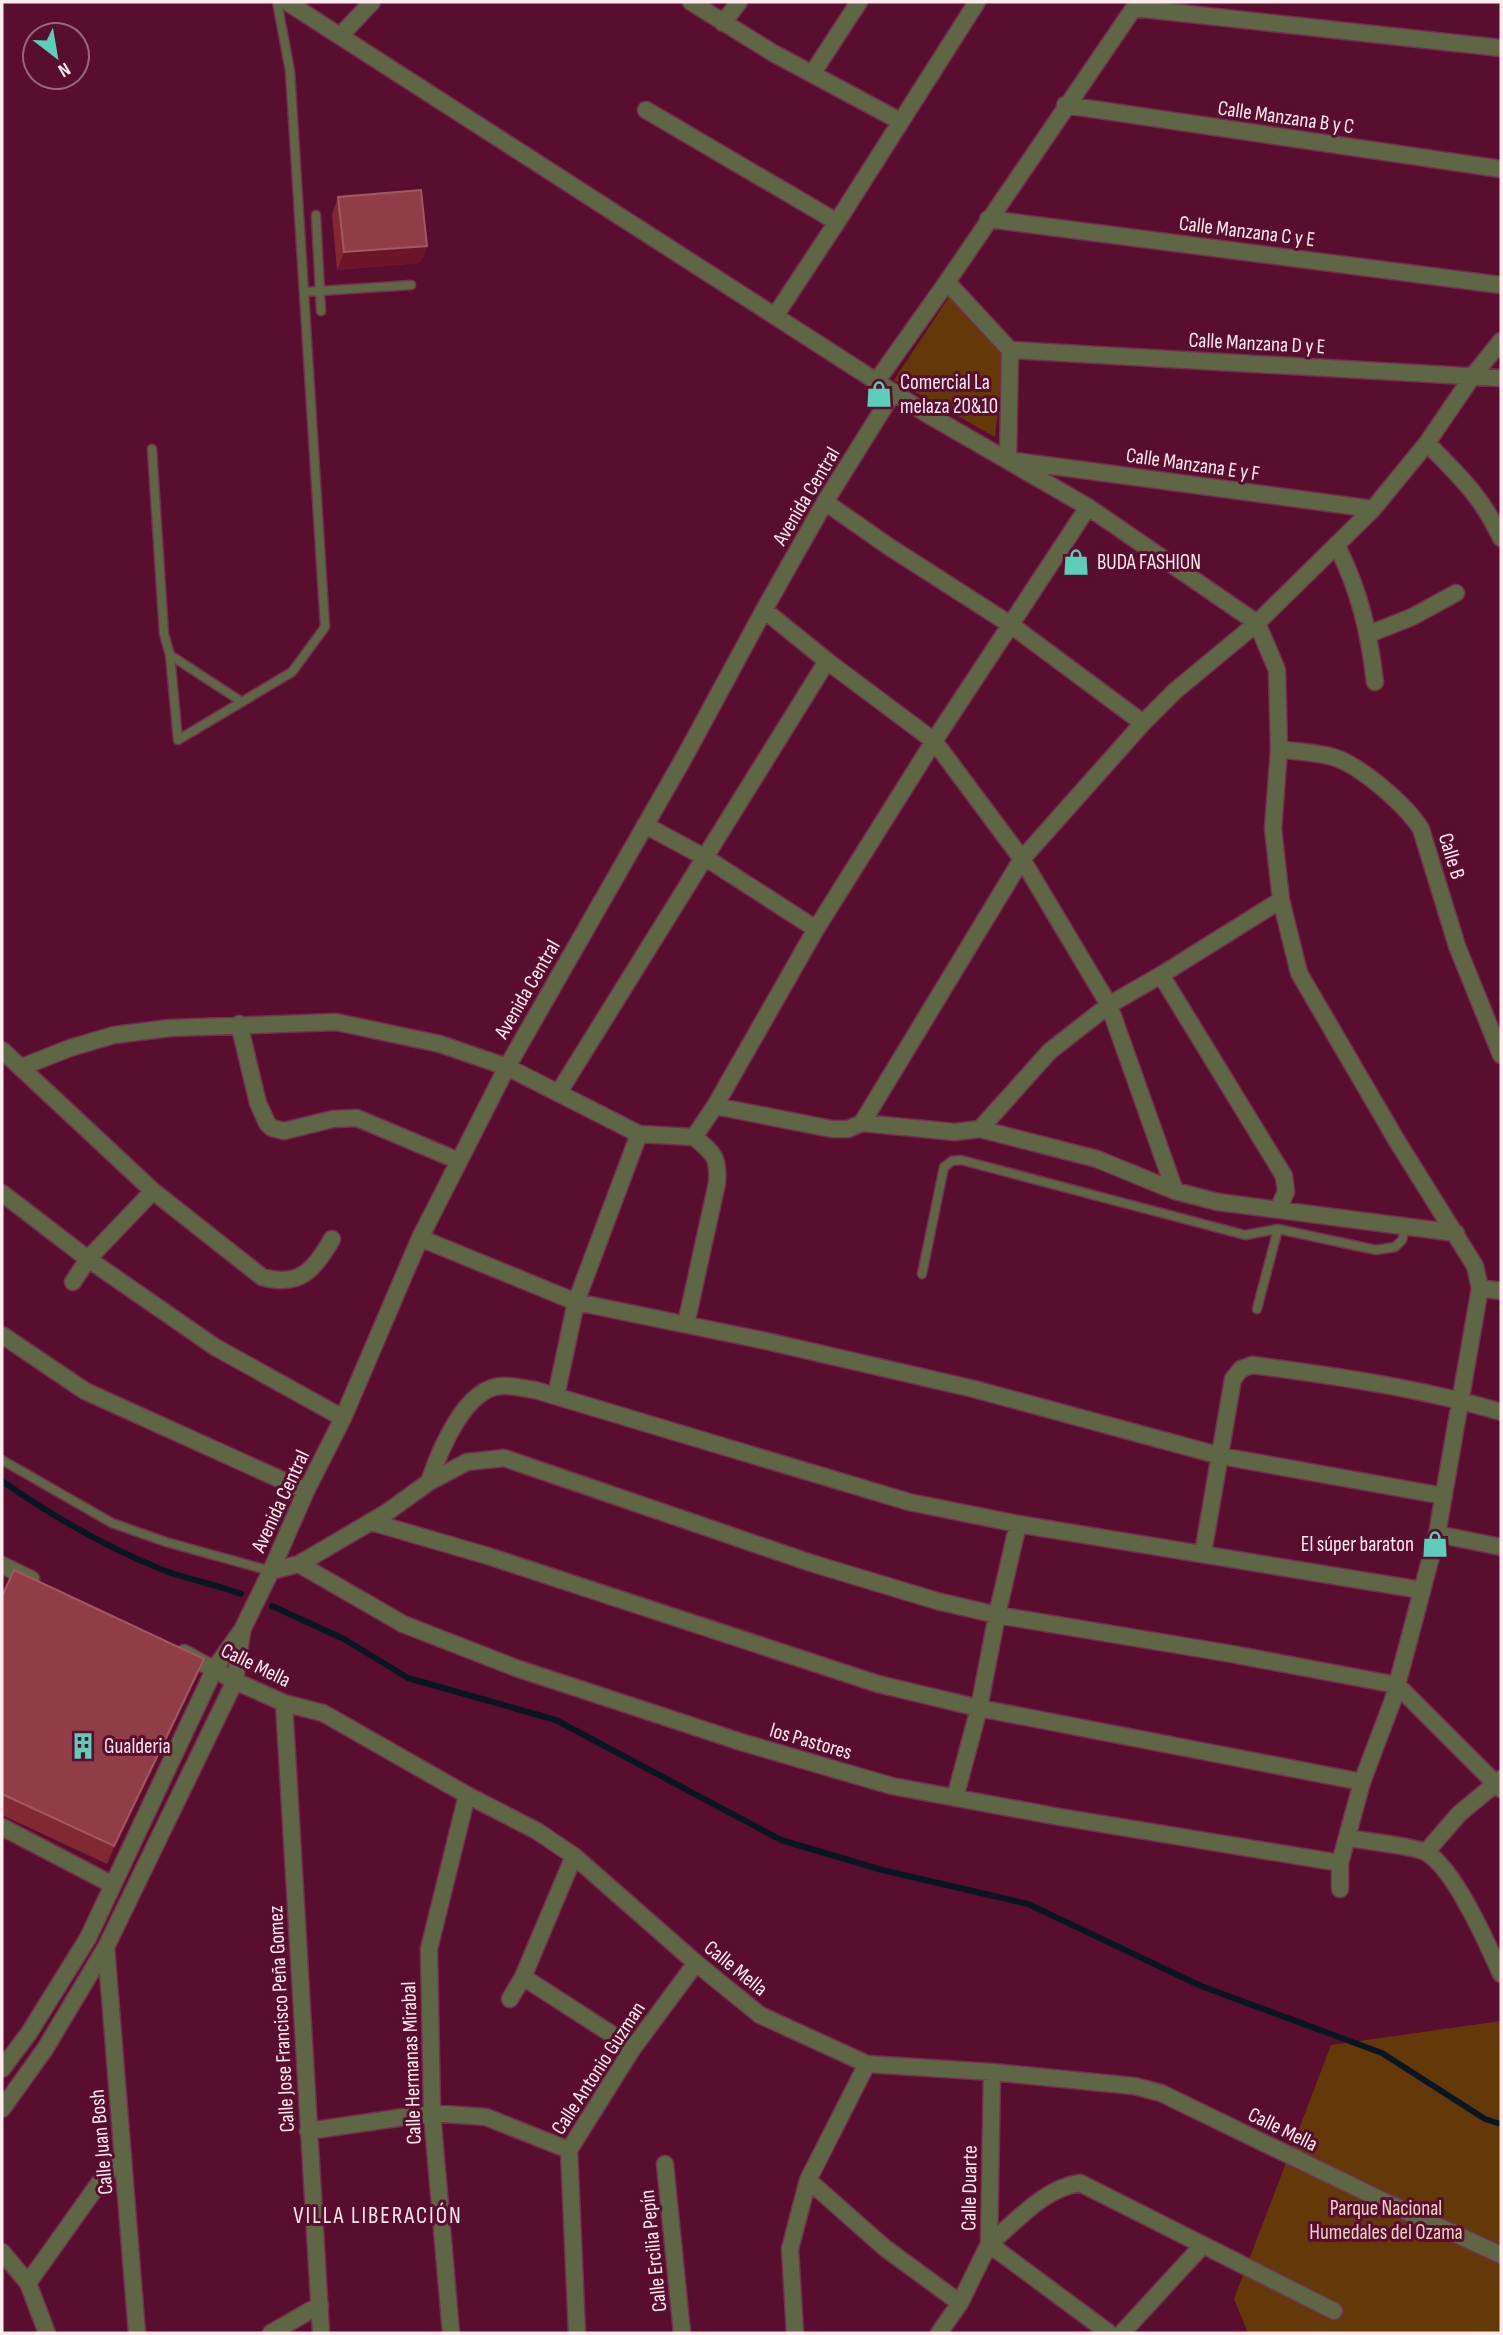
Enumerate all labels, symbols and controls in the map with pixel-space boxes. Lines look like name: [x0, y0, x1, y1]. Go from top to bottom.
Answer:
north arrow: [21, 21, 91, 91]
text: N: [54, 57, 74, 82]
street label: Calle Manzana B y C: [1216, 96, 1356, 139]
street label: Calle Manzana C y E: [1178, 211, 1316, 252]
street label: Calle Manzana D y E: [1188, 327, 1326, 360]
place label: Comercial La melaza 20&10: [900, 370, 998, 419]
shop icon: Comercial La melaza 20&10: [864, 379, 894, 409]
street label: Avenida Central: [767, 443, 845, 551]
street label: Calle Manzana E y F: [1124, 443, 1261, 486]
shop icon: BUDA FASHION: [1061, 547, 1091, 577]
place label: BUDA FASHION: [1097, 550, 1201, 575]
street label: Calle B: [1433, 830, 1470, 882]
street label: Avenida Central: [489, 935, 566, 1044]
street label: Avenida Central: [245, 1446, 315, 1557]
shop icon: El súper baraton: [1420, 1529, 1450, 1559]
place label: El súper baraton: [1301, 1532, 1414, 1557]
street label: Calle Mella: [217, 1638, 295, 1693]
street label: los Pastores: [767, 1718, 855, 1765]
building icon: Gualderia: [68, 1731, 98, 1761]
place label: Gualderia: [104, 1734, 171, 1759]
street label: Calle Jose Francisco Peña Gomez: [263, 1904, 300, 2133]
street label: Calle Mella: [699, 1935, 772, 2001]
street label: Calle Hermanas Mirabal: [396, 1981, 427, 2145]
street label: Calle Antonio Guzman: [546, 1997, 651, 2139]
street label: Calle Juan Bosh: [84, 2088, 119, 2196]
street label: Calle Mella: [1244, 2102, 1322, 2157]
street label: Calle Duarte: [956, 2145, 983, 2231]
street label: Calle Ercilia Pepín: [635, 2189, 672, 2313]
park label: Parque Nacional Humedales del Ozama: [1309, 2196, 1463, 2245]
district label: VILLA LIBERACIÓN: [293, 2202, 463, 2230]

